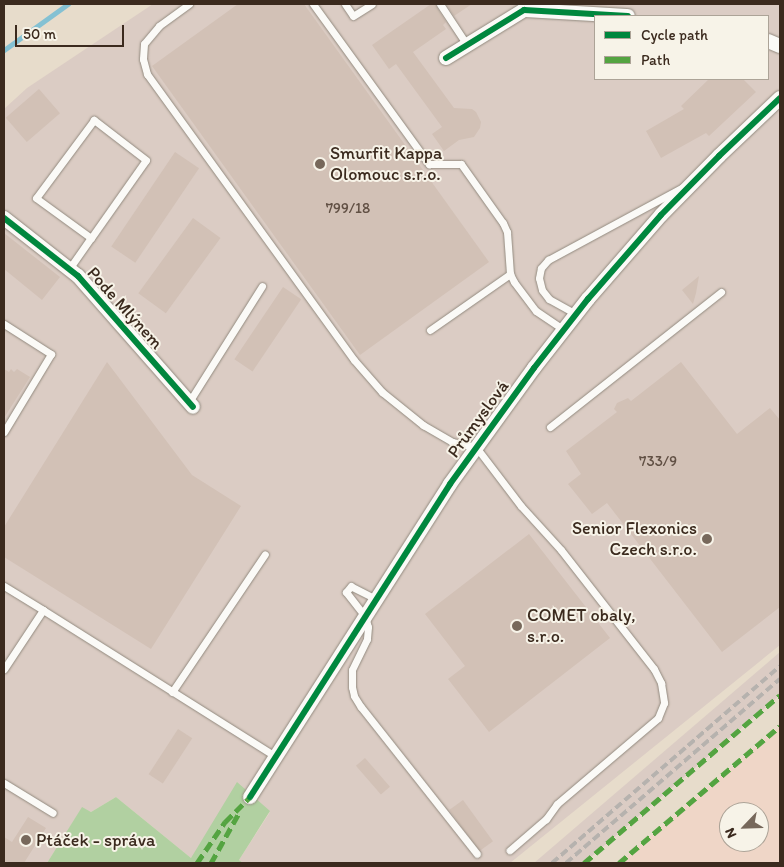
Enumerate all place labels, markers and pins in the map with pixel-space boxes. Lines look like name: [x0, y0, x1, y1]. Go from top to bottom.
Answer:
place label: Smurfit Kappa Olomouc s.r.o.: [330, 143, 442, 186]
marker: Smurfit Kappa Olomouc s.r.o.: [314, 158, 326, 170]
place label: Senior Flexonics Czech s.r.o.: [572, 518, 697, 560]
marker: Senior Flexonics Czech s.r.o.: [701, 533, 713, 545]
place label: COMET obaly, s.r.o.: [527, 605, 636, 648]
marker: COMET obaly, s.r.o.: [511, 620, 523, 632]
place label: Ptáček - správa: [36, 829, 155, 851]
marker: Ptáček - správa: [20, 834, 32, 846]

